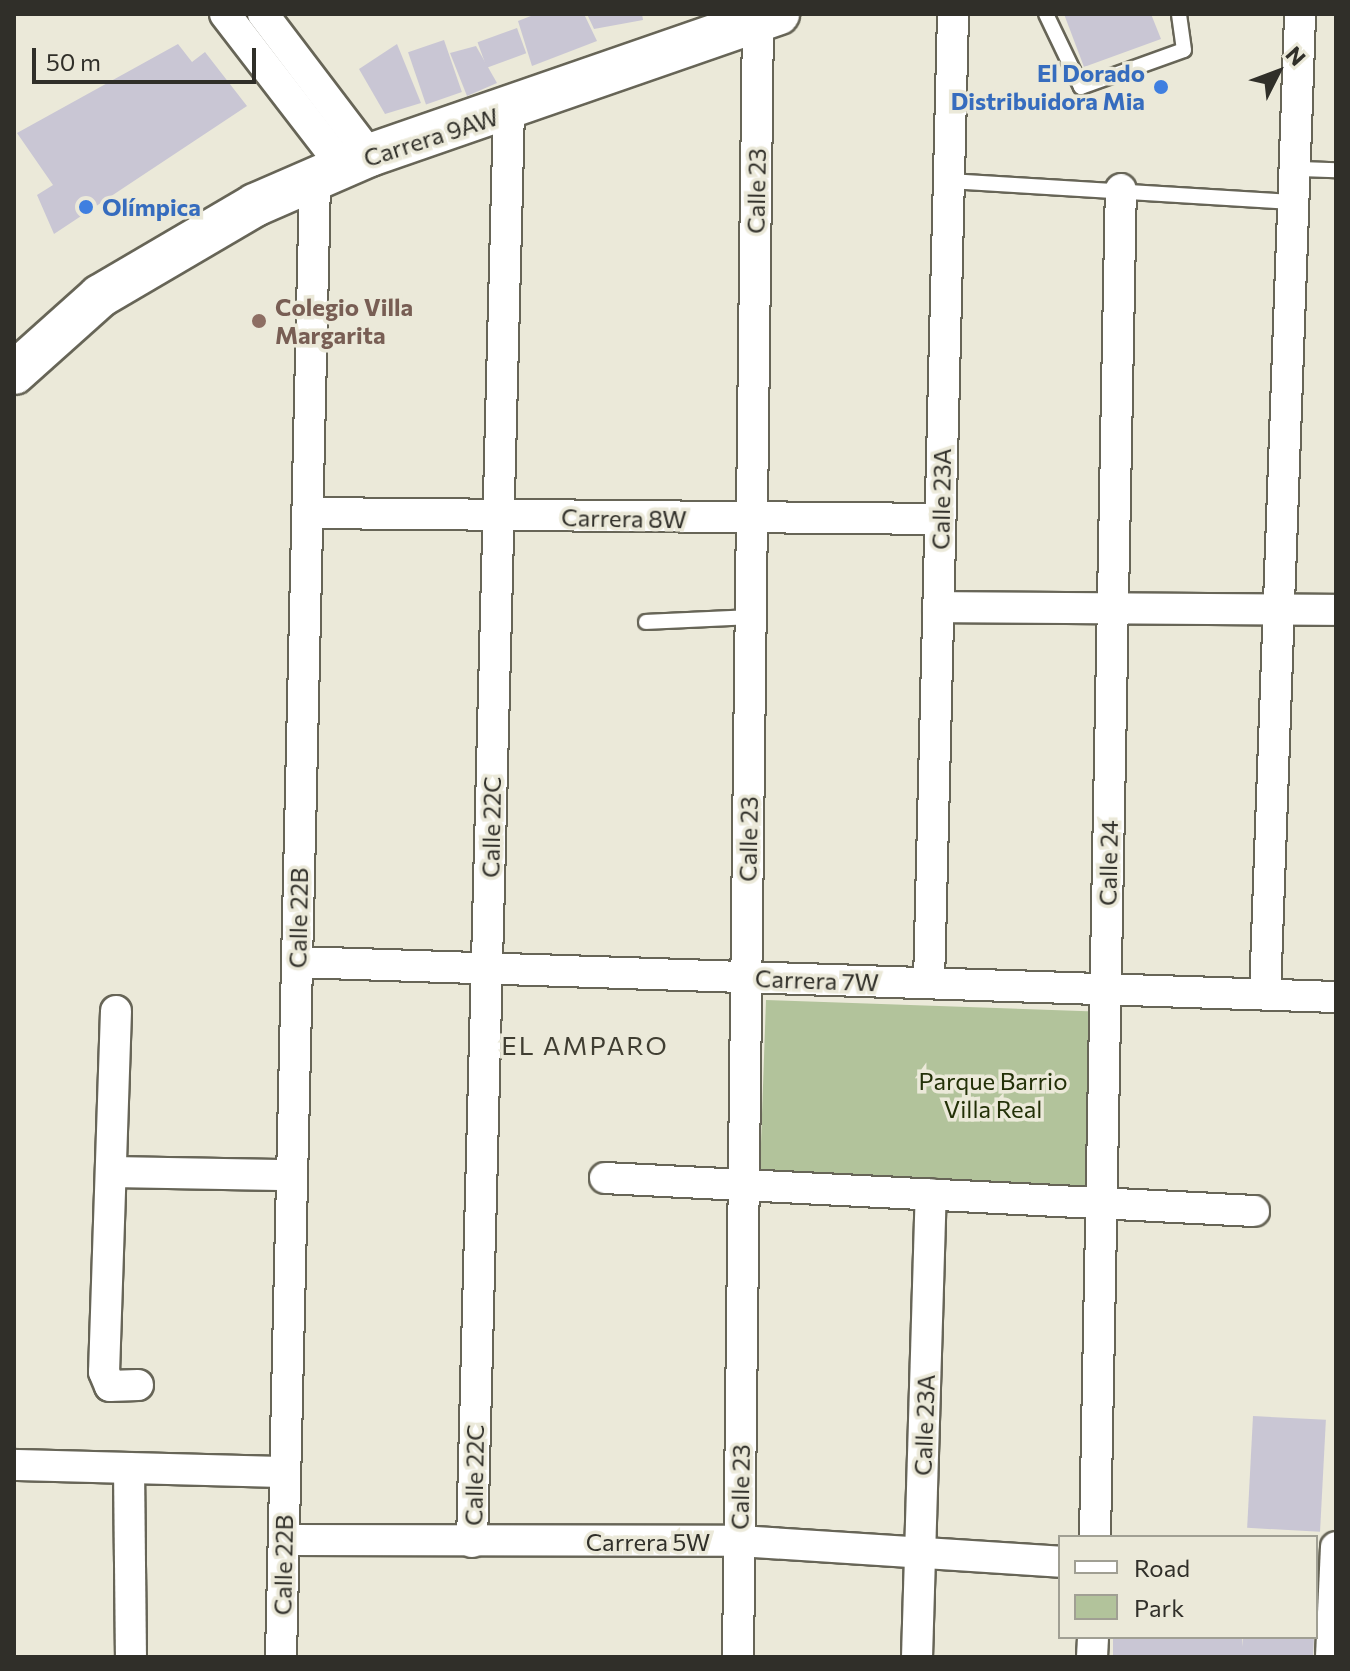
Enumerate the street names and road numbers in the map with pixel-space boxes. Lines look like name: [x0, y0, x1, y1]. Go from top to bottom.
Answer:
street label: Carrera 9AW: [360, 102, 502, 172]
street label: Calle 23: [741, 148, 771, 234]
street label: Calle 23A: [926, 448, 956, 550]
street label: Carrera 8W: [561, 503, 687, 533]
street label: Calle 22C: [476, 776, 506, 878]
street label: Calle 23: [733, 796, 763, 882]
street label: Calle 24: [1093, 820, 1123, 906]
street label: Calle 22B: [283, 867, 313, 969]
street label: Carrera 7W: [755, 963, 879, 997]
street label: Calle 23A: [908, 1374, 940, 1476]
street label: Calle 22C: [459, 1424, 489, 1526]
street label: Calle 23: [725, 1444, 755, 1530]
street label: Calle 22B: [268, 1514, 298, 1616]
street label: Carrera 5W: [586, 1528, 710, 1556]

